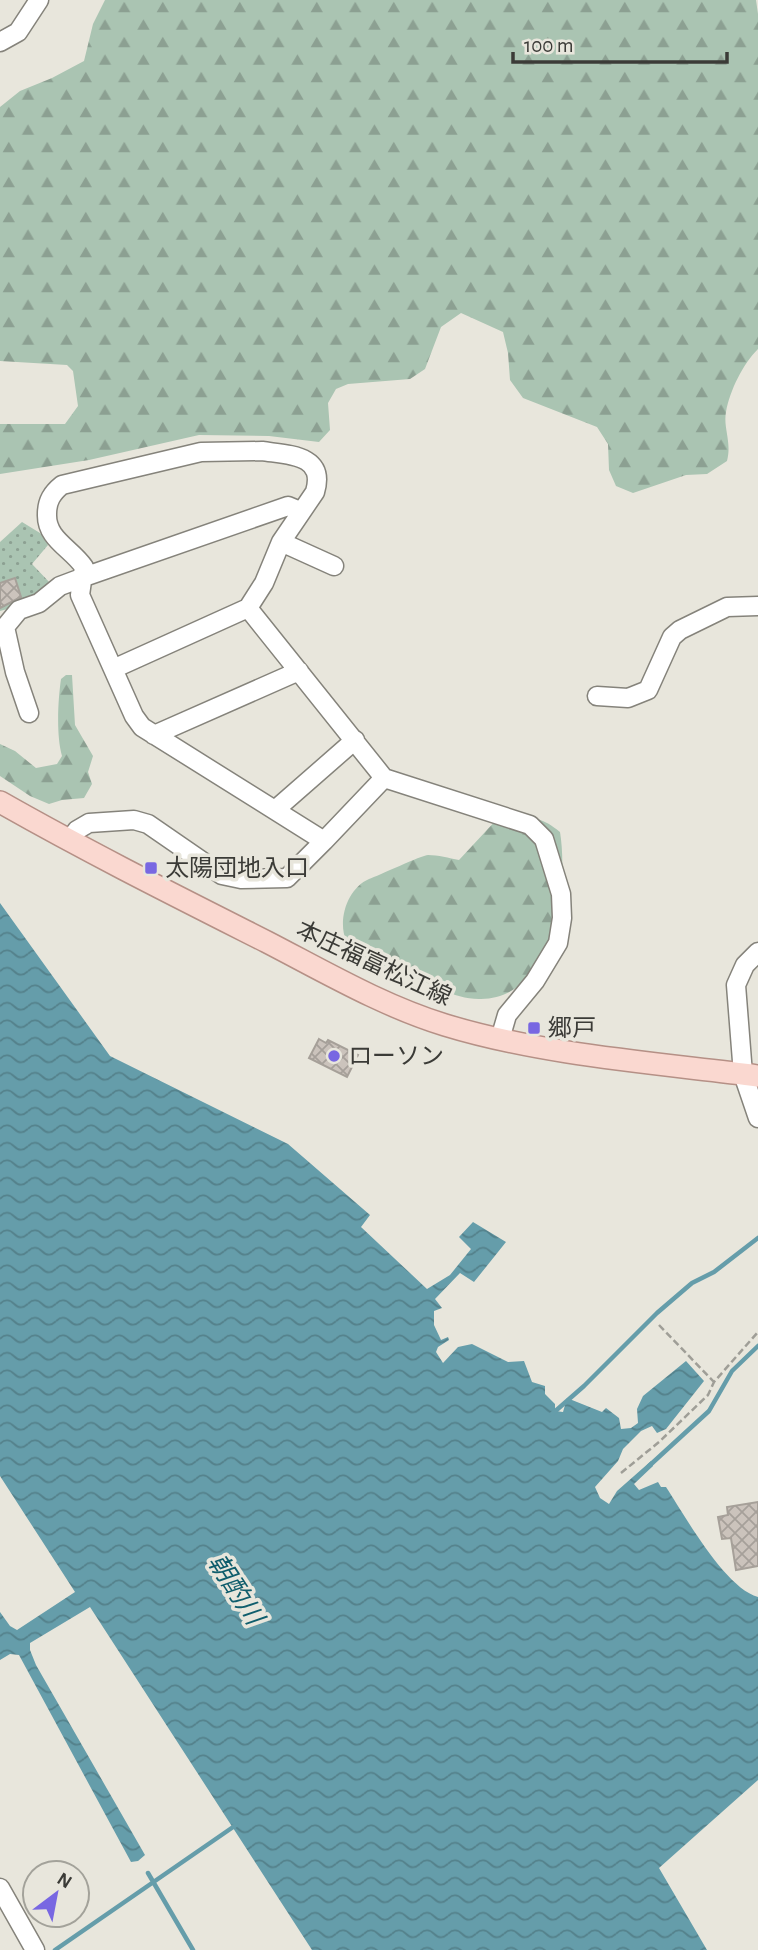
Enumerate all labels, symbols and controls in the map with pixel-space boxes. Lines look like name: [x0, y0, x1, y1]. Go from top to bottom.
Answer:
scale bar: [513, 21, 726, 65]
text: 100 m: [524, 35, 574, 56]
place label: 太陽団地入口: [165, 855, 309, 881]
marker: 太陽団地入口: [143, 860, 159, 876]
street label: 本庄福富松江線: [292, 916, 456, 1010]
place label: 郷戸: [548, 1015, 596, 1041]
marker: 郷戸: [526, 1020, 542, 1036]
place label: ローソン: [348, 1045, 444, 1069]
marker: ローソン: [326, 1048, 342, 1064]
water label: 朝酌川: [203, 1549, 270, 1632]
north arrow: [21, 1859, 91, 1929]
text: N: [54, 1869, 75, 1892]

